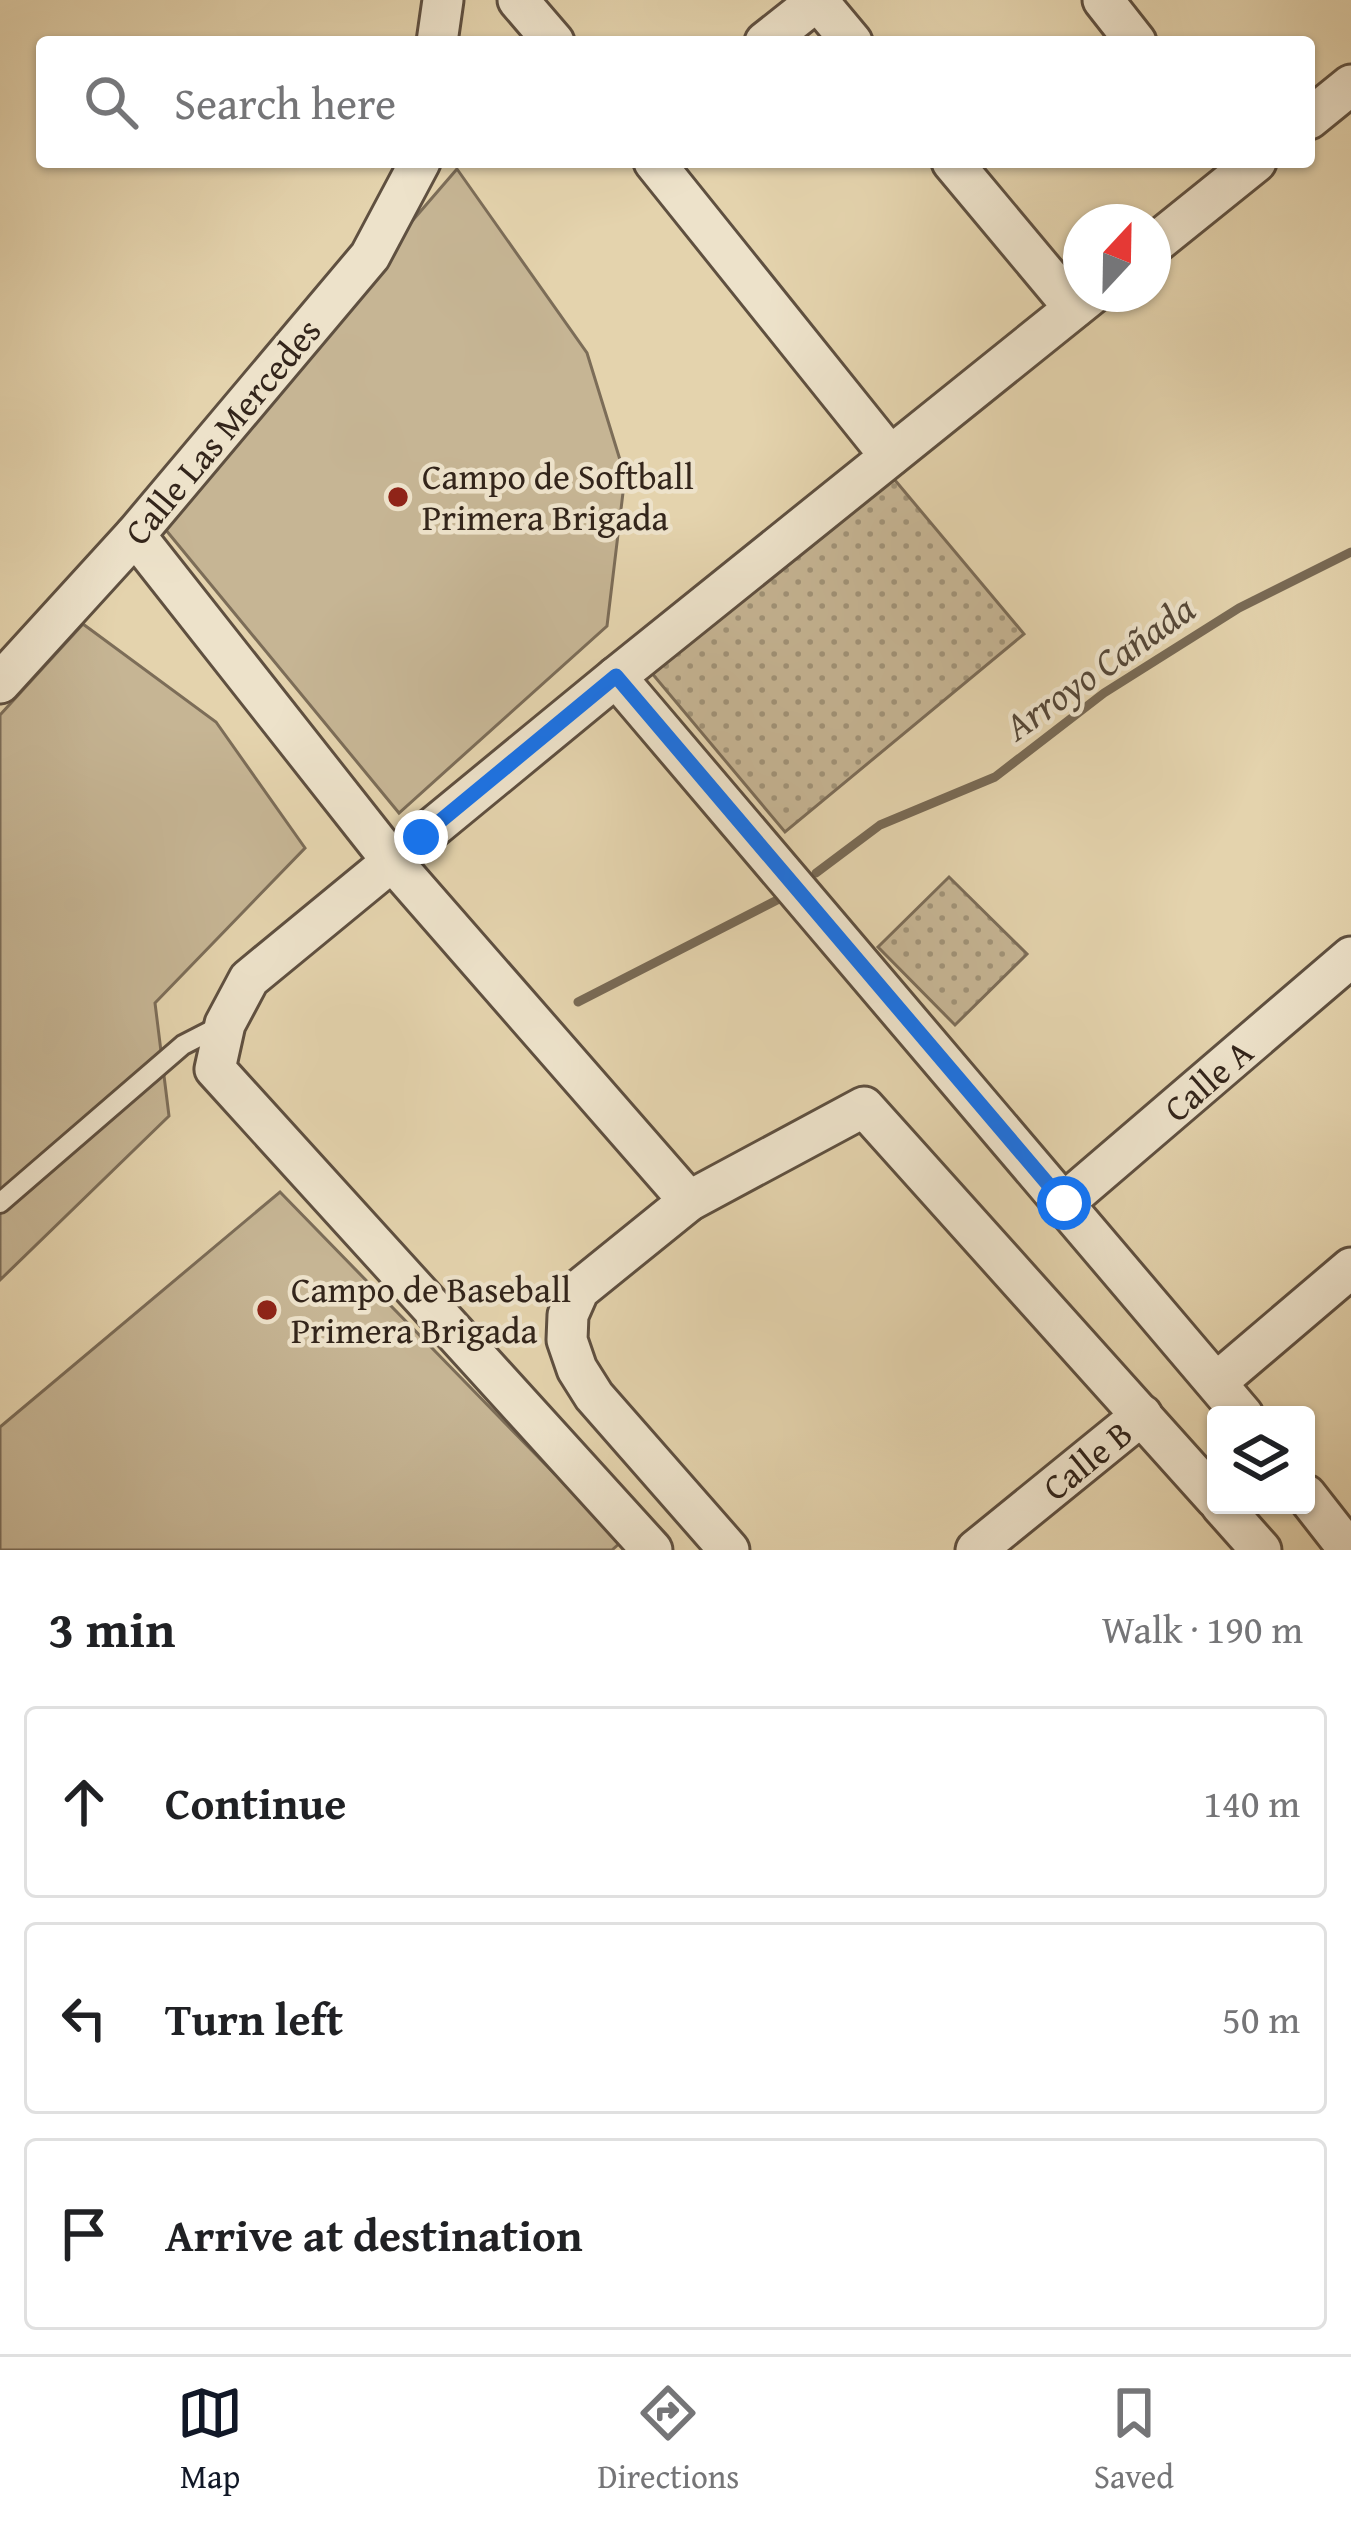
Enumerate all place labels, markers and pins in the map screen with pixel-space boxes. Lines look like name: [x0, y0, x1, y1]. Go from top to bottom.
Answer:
place label: Campo de Softball Primera Brigada: [422, 449, 694, 543]
marker: Campo de Softball Primera Brigada: [385, 484, 411, 510]
place label: Campo de Baseball Primera Brigada: [291, 1262, 571, 1356]
marker: Campo de Baseball Primera Brigada: [254, 1297, 280, 1323]

